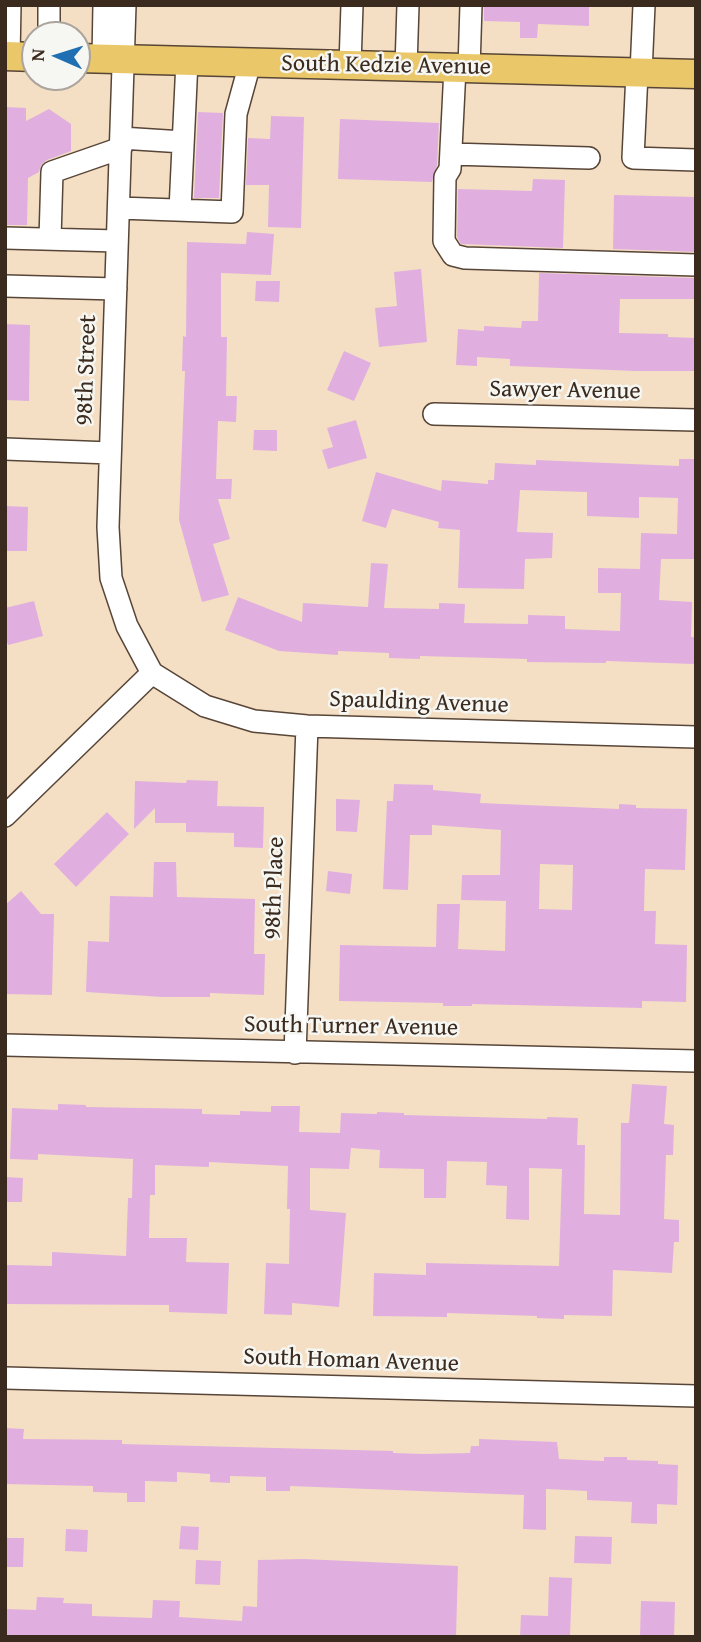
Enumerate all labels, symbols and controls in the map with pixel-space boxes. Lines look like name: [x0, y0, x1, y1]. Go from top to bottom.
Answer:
north arrow: [21, 21, 91, 91]
text: N: [23, 48, 51, 62]
street label: South Kedzie Avenue: [281, 50, 491, 82]
street label: 98th Street: [71, 314, 103, 426]
street label: Sawyer Avenue: [489, 375, 641, 407]
street label: Spaulding Avenue: [329, 685, 509, 721]
street label: 98th Place: [259, 836, 291, 940]
street label: South Turner Avenue: [244, 1011, 458, 1043]
street label: South Homan Avenue: [243, 1343, 459, 1379]

